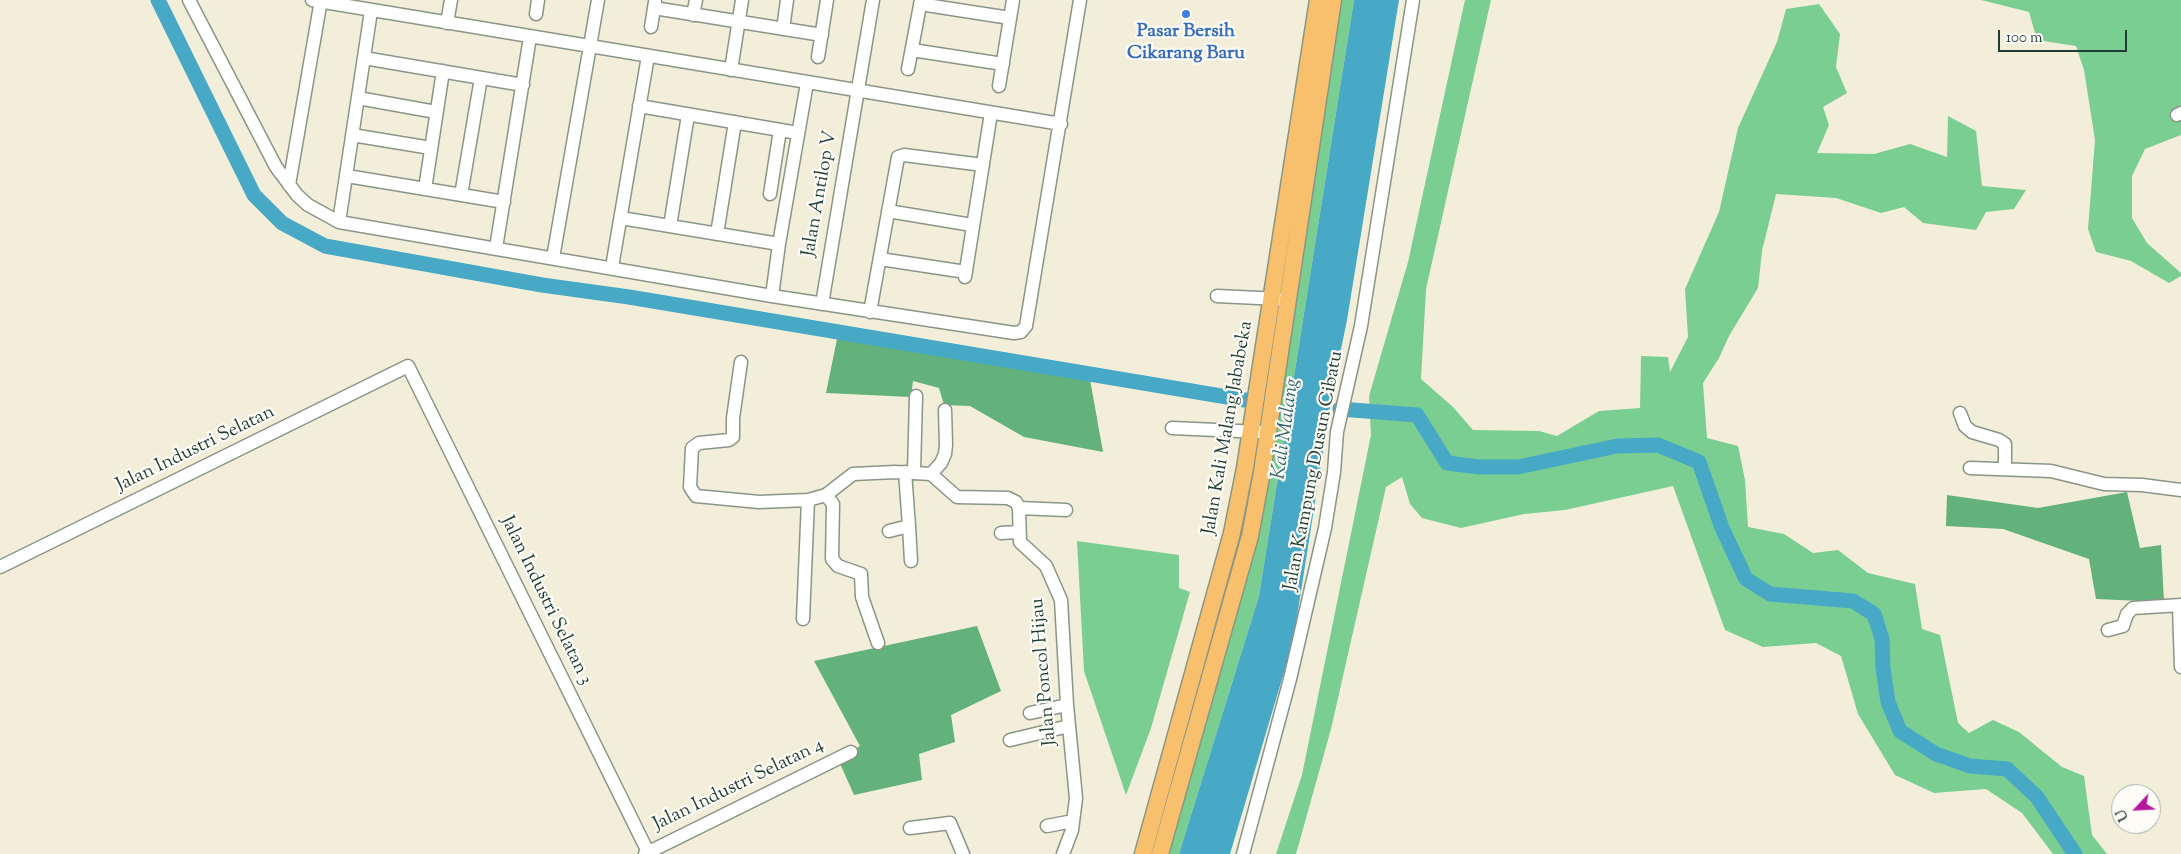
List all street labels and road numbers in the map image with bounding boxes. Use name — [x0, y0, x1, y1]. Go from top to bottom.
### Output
street label: Jalan Antilop V — [799, 129, 843, 259]
street label: Jalan Kali Malang Jababeka — [1199, 319, 1259, 537]
street label: Jalan Kampung Dusun Cibatu — [1281, 349, 1349, 593]
street label: Jalan Industri Selatan — [113, 402, 279, 498]
street label: Jalan Industri Selatan 3 — [494, 513, 596, 689]
street label: Jalan Poncol Hijau — [1027, 597, 1063, 747]
street label: Jalan Industri Selatan 4 — [650, 735, 828, 837]

